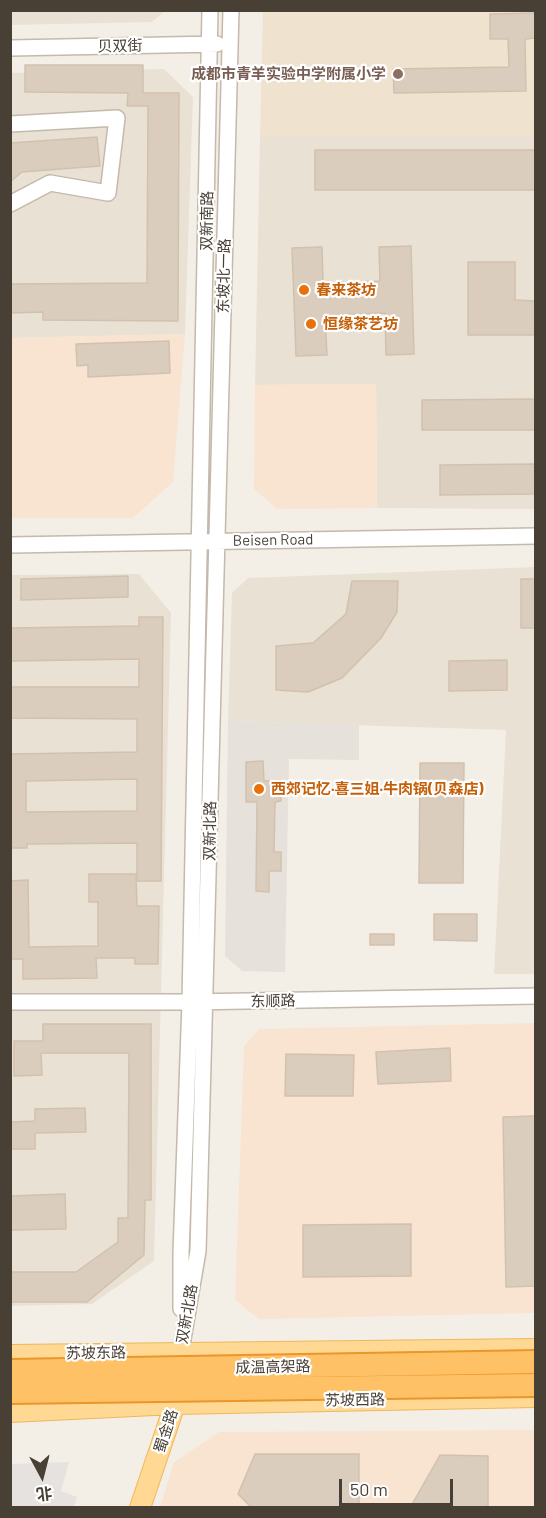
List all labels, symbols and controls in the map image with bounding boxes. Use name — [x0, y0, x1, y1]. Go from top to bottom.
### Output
street label: 贝双街 — [97, 37, 143, 55]
place label: 成都市青羊实验中学附属小学 — [191, 65, 386, 83]
marker: 成都市青羊实验中学附属小学 — [391, 67, 405, 81]
street label: 双新南路 — [197, 191, 217, 251]
street label: 东坡北一路 — [214, 238, 234, 314]
place label: 春来茶坊 — [316, 281, 376, 299]
marker: 春来茶坊 — [297, 283, 311, 297]
place label: 恒缘茶艺坊 — [323, 315, 398, 333]
marker: 恒缘茶艺坊 — [304, 317, 318, 331]
street label: Beisen Road — [233, 530, 313, 550]
place label: 西郊记忆·喜三姐·牛肉锅(贝森店) — [271, 780, 483, 798]
marker: 西郊记忆·喜三姐·牛肉锅(贝森店) — [252, 782, 266, 796]
street label: 双新北路 — [200, 801, 220, 861]
street label: 东顺路 — [250, 992, 296, 1010]
street label: 双新北路 — [173, 1283, 201, 1345]
street label: 苏坡东路 — [66, 1343, 126, 1363]
street label: 成温高架路 — [235, 1357, 311, 1377]
street label: 苏坡西路 — [325, 1390, 385, 1410]
street label: 蜀金路 — [150, 1407, 182, 1455]
north arrow — [12, 1446, 72, 1506]
scale bar — [342, 1467, 456, 1505]
text: 50 m — [350, 1478, 388, 1500]
text: 北 — [35, 1484, 53, 1505]

